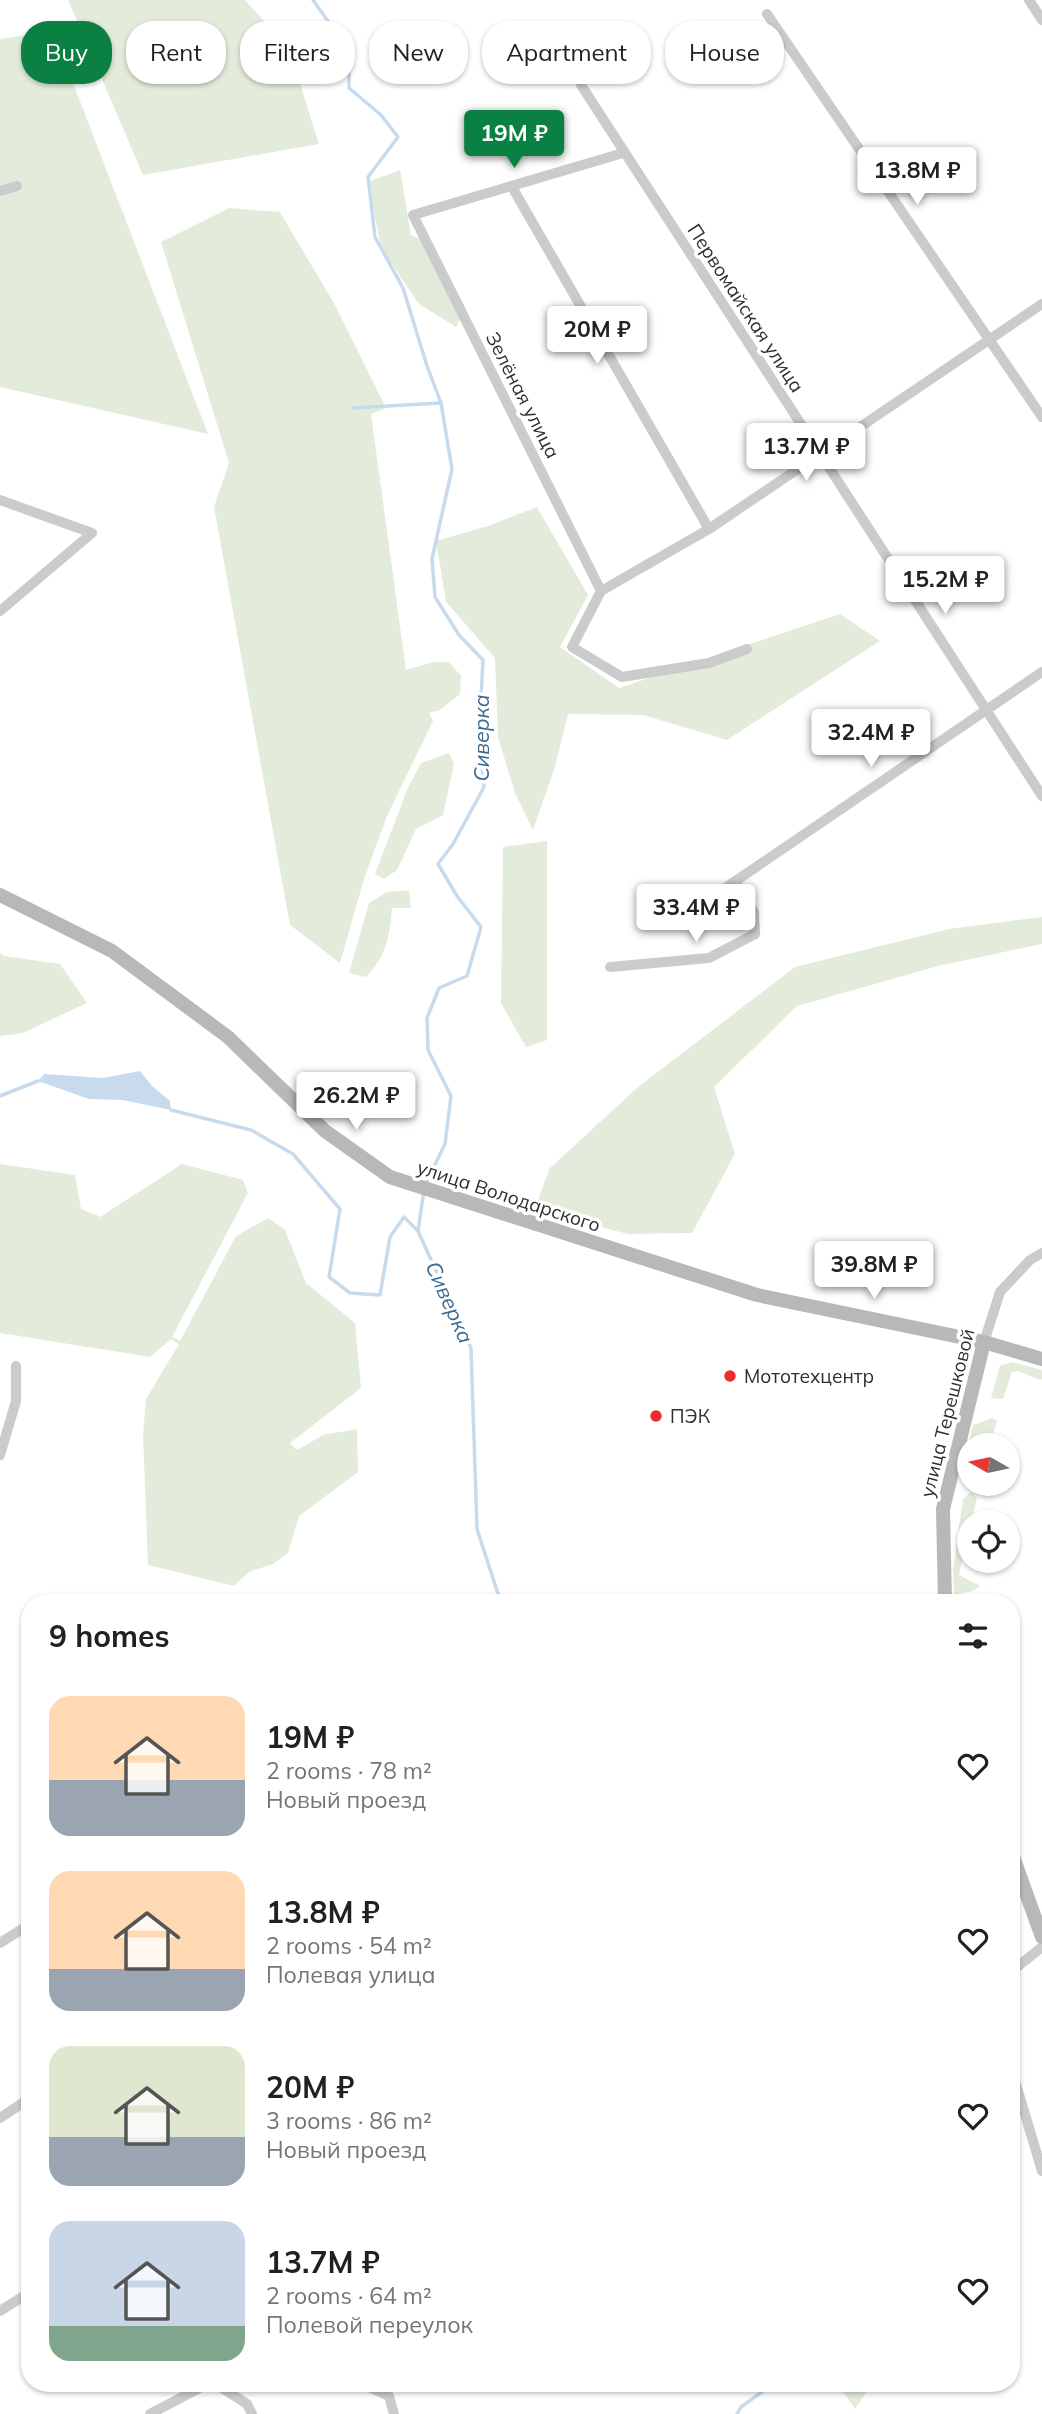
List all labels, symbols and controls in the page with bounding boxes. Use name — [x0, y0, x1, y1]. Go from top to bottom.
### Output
chip: Buy — [21, 21, 112, 84]
chip: Rent — [126, 21, 226, 84]
chip: Filters — [240, 21, 355, 84]
chip: New — [369, 21, 468, 84]
chip: Apartment — [482, 21, 651, 84]
chip: House — [665, 21, 784, 84]
pin: 19M ₽ — [465, 110, 563, 170]
text: 19M ₽ — [480, 118, 548, 147]
pin: 13.8M ₽ — [852, 148, 982, 207]
text: 13.8M ₽ — [873, 155, 961, 184]
street label: Первомайская улица — [683, 219, 809, 397]
pin: 20M ₽ — [548, 306, 646, 366]
text: 20M ₽ — [563, 314, 631, 343]
street label: Зелёная улица — [481, 328, 565, 462]
pin: 13.7M ₽ — [741, 424, 871, 483]
text: 13.7M ₽ — [762, 431, 850, 460]
pin: 15.2M ₽ — [880, 556, 1010, 616]
text: 15.2M ₽ — [901, 564, 989, 593]
water label: Сиверка — [468, 694, 494, 782]
pin: 32.4M ₽ — [806, 710, 936, 769]
text: 32.4M ₽ — [827, 717, 915, 746]
pin: 33.4M ₽ — [631, 884, 761, 944]
text: 33.4M ₽ — [652, 892, 740, 921]
pin: 26.2M ₽ — [291, 1072, 421, 1132]
text: 26.2M ₽ — [312, 1080, 400, 1109]
street label: улица Володарского — [414, 1155, 604, 1237]
pin: 39.8M ₽ — [809, 1242, 939, 1301]
text: 39.8M ₽ — [830, 1249, 918, 1278]
water label: Сиверка — [420, 1257, 480, 1347]
street label: улица Терешковой — [914, 1326, 980, 1500]
place label: Мототехцентр — [744, 1364, 874, 1388]
marker: Мототехцентр — [722, 1368, 738, 1384]
place label: ПЭК — [670, 1404, 711, 1428]
marker: ПЭК — [648, 1408, 664, 1424]
north arrow — [957, 1433, 1020, 1496]
map controls — [957, 1433, 1020, 1573]
button: locate — [957, 1510, 1020, 1573]
text: 9 homes — [49, 1617, 170, 1655]
icon: filters — [954, 1617, 992, 1655]
text: 19M ₽ — [266, 1718, 354, 1756]
icon: home — [105, 1724, 189, 1808]
icon: heart — [954, 1747, 992, 1785]
text: 2 rooms · 78 m² — [266, 1756, 432, 1785]
text: Новый проезд — [266, 1785, 426, 1814]
text: 13.8M ₽ — [266, 1893, 380, 1931]
icon: home — [105, 1899, 189, 1983]
icon: heart — [954, 1922, 992, 1960]
text: 2 rooms · 54 m² — [266, 1931, 432, 1960]
text: Полевая улица — [266, 1960, 436, 1989]
text: 20M ₽ — [266, 2068, 354, 2106]
icon: home — [105, 2074, 189, 2158]
icon: heart — [954, 2097, 992, 2135]
text: 3 rooms · 86 m² — [266, 2106, 432, 2135]
text: Новый проезд — [266, 2135, 426, 2164]
text: 13.7M ₽ — [266, 2243, 380, 2281]
icon: home — [105, 2249, 189, 2333]
icon: heart — [954, 2272, 992, 2310]
text: 2 rooms · 64 m² — [266, 2281, 432, 2310]
text: Полевой переулок — [266, 2310, 473, 2339]

